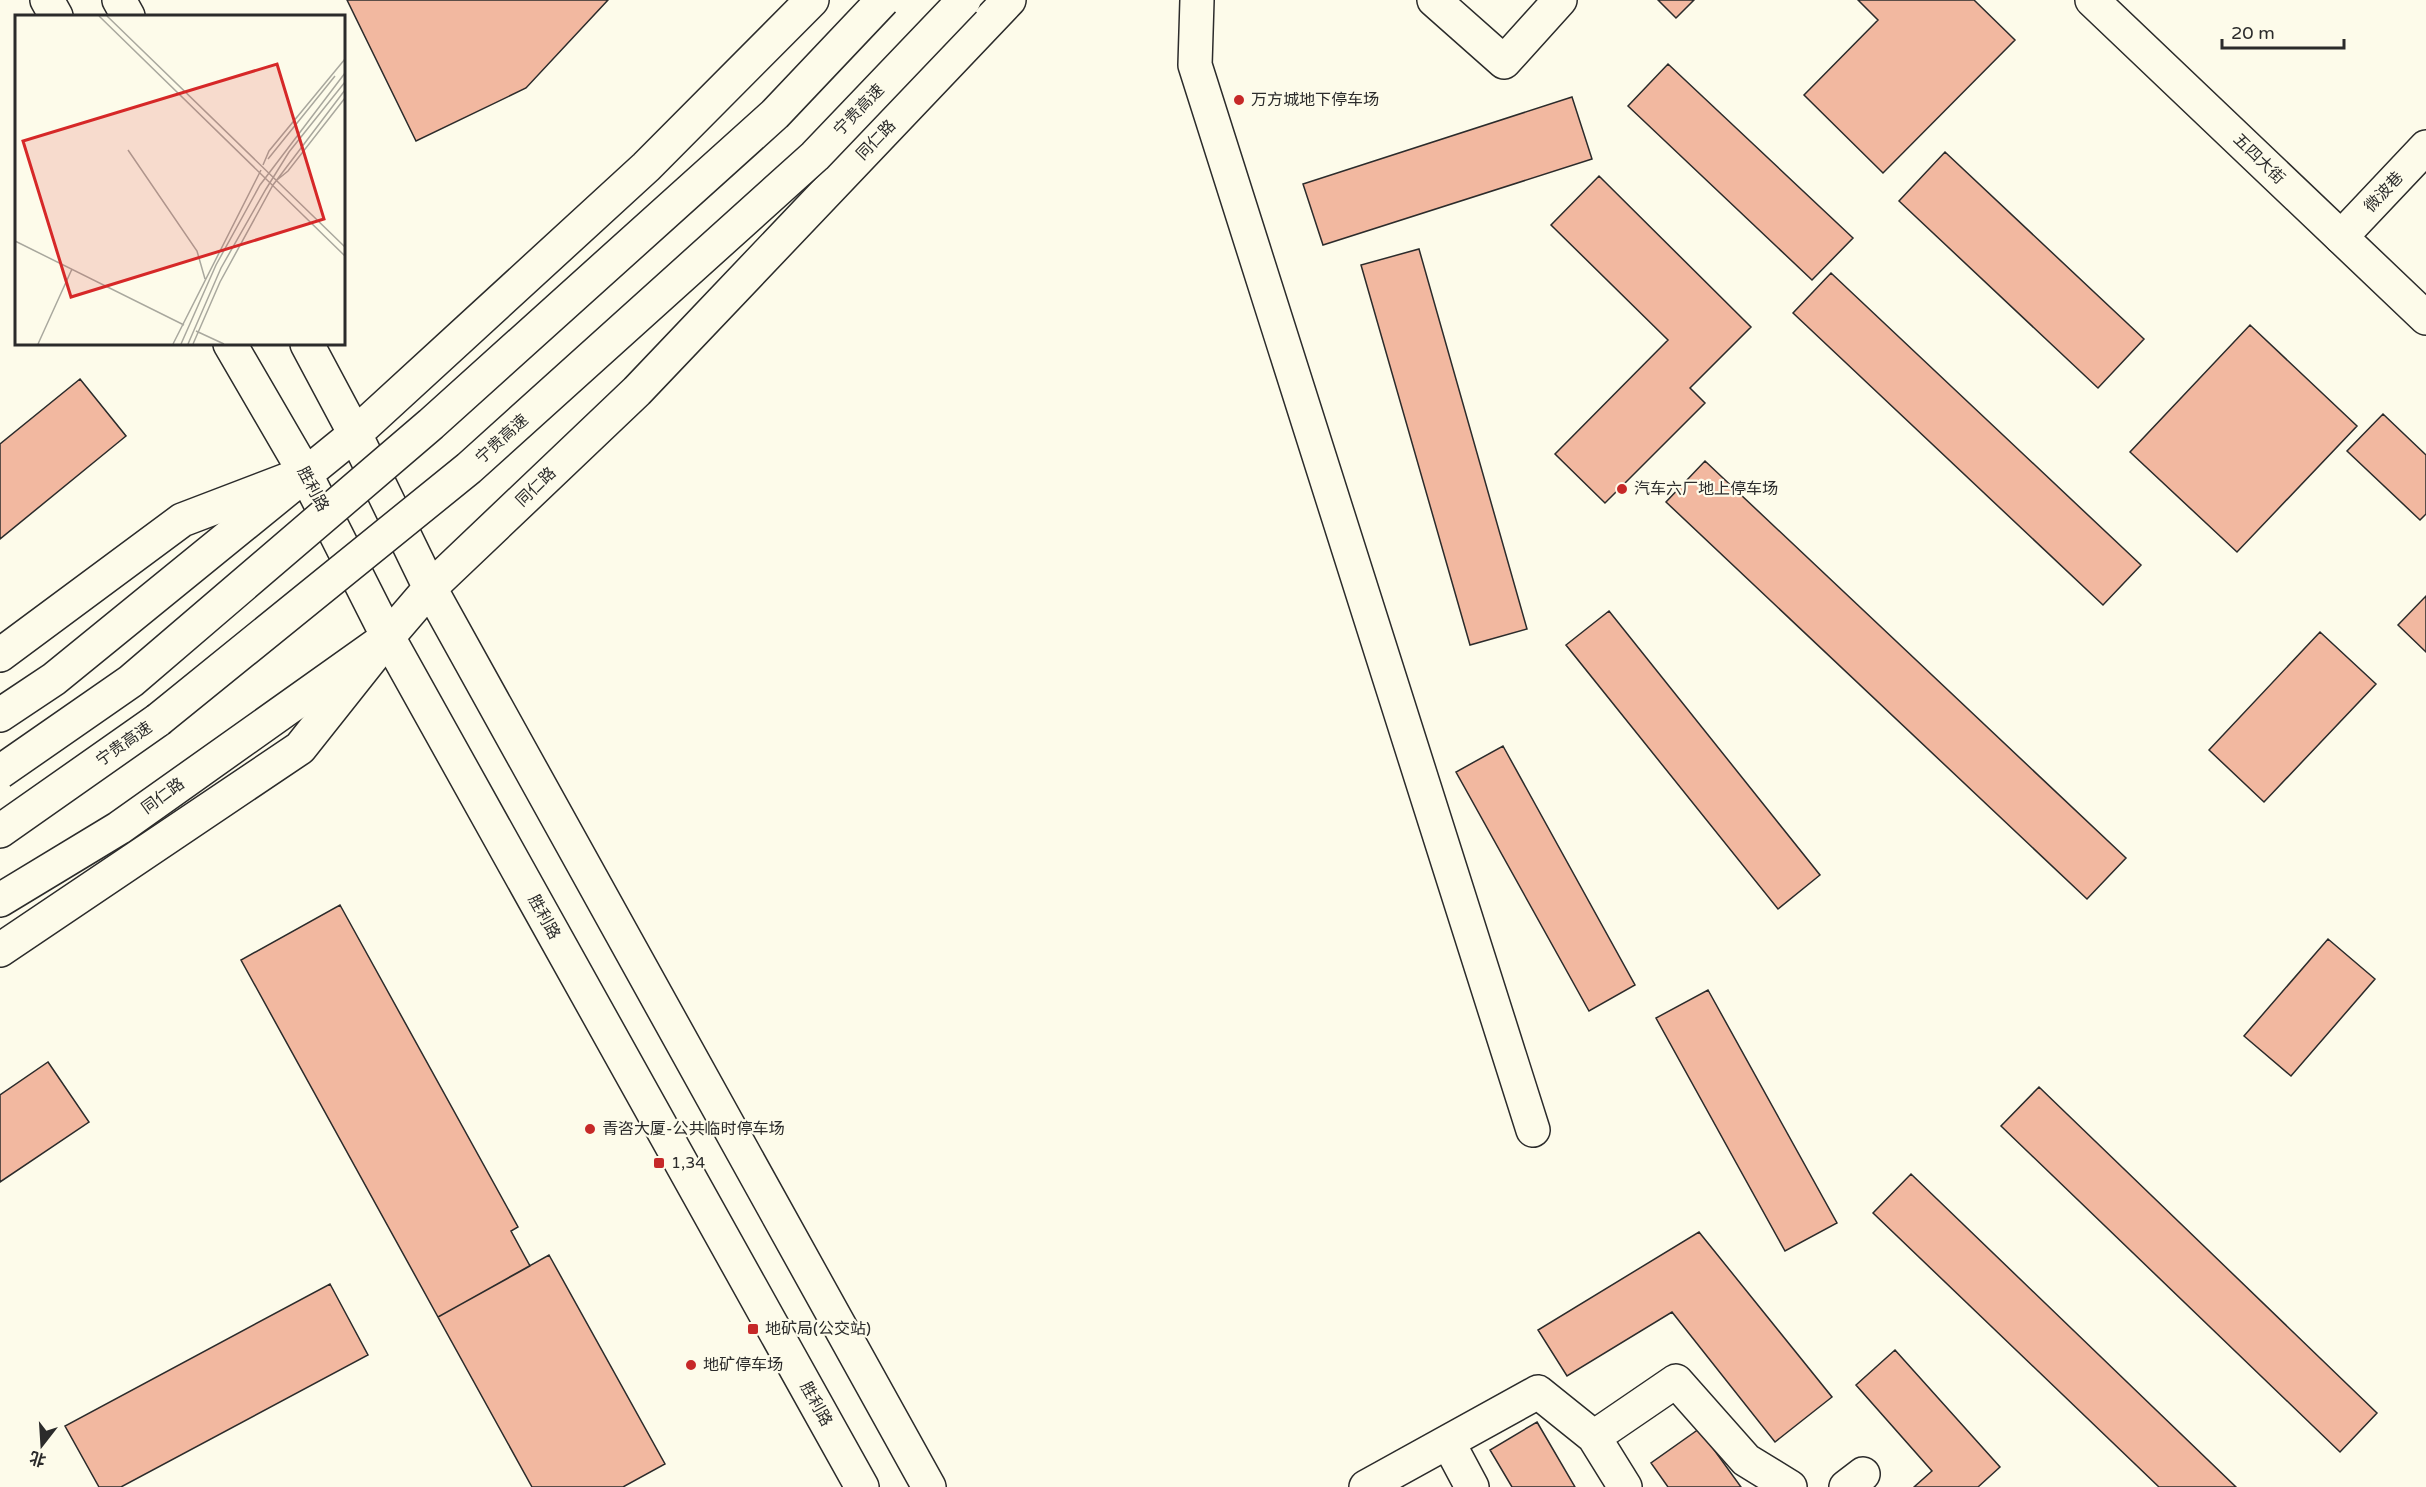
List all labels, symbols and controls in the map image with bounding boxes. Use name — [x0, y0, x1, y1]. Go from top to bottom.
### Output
scale bar — [2222, 12, 2344, 50]
inset map — [15, 15, 345, 345]
text: 20 m — [2231, 22, 2275, 44]
street label: 宁贵高速 — [830, 80, 888, 140]
place label: 万方城地下停车场 — [1251, 90, 1379, 110]
marker: 万方城地下停车场 — [1232, 93, 1246, 107]
street label: 同仁路 — [852, 116, 900, 164]
street label: 五四大街 — [2229, 130, 2289, 188]
street label: 微波巷 — [2360, 168, 2408, 216]
street label: 宁贵高速 — [472, 410, 532, 468]
street label: 胜利路 — [293, 463, 333, 515]
street label: 同仁路 — [512, 463, 560, 511]
place label: 汽车六厂地上停车场 — [1634, 479, 1778, 499]
marker: 汽车六厂地上停车场 — [1615, 482, 1629, 496]
street label: 宁贵高速 — [92, 717, 156, 771]
street label: 同仁路 — [138, 774, 188, 818]
street label: 胜利路 — [524, 891, 564, 943]
place label: 青咨大厦-公共临时停车场 — [602, 1119, 785, 1139]
marker: 青咨大厦-公共临时停车场 — [583, 1122, 597, 1136]
place label: 1,34 — [671, 1153, 705, 1173]
marker: 1,34 — [652, 1156, 666, 1170]
place label: 地矿局(公交站) — [765, 1319, 871, 1339]
marker: 地矿局(公交站) — [746, 1322, 760, 1336]
place label: 地矿停车场 — [703, 1355, 783, 1375]
marker: 地矿停车场 — [684, 1358, 698, 1372]
street label: 胜利路 — [796, 1378, 836, 1430]
north arrow — [12, 1415, 72, 1475]
text: 北 — [27, 1446, 48, 1470]

